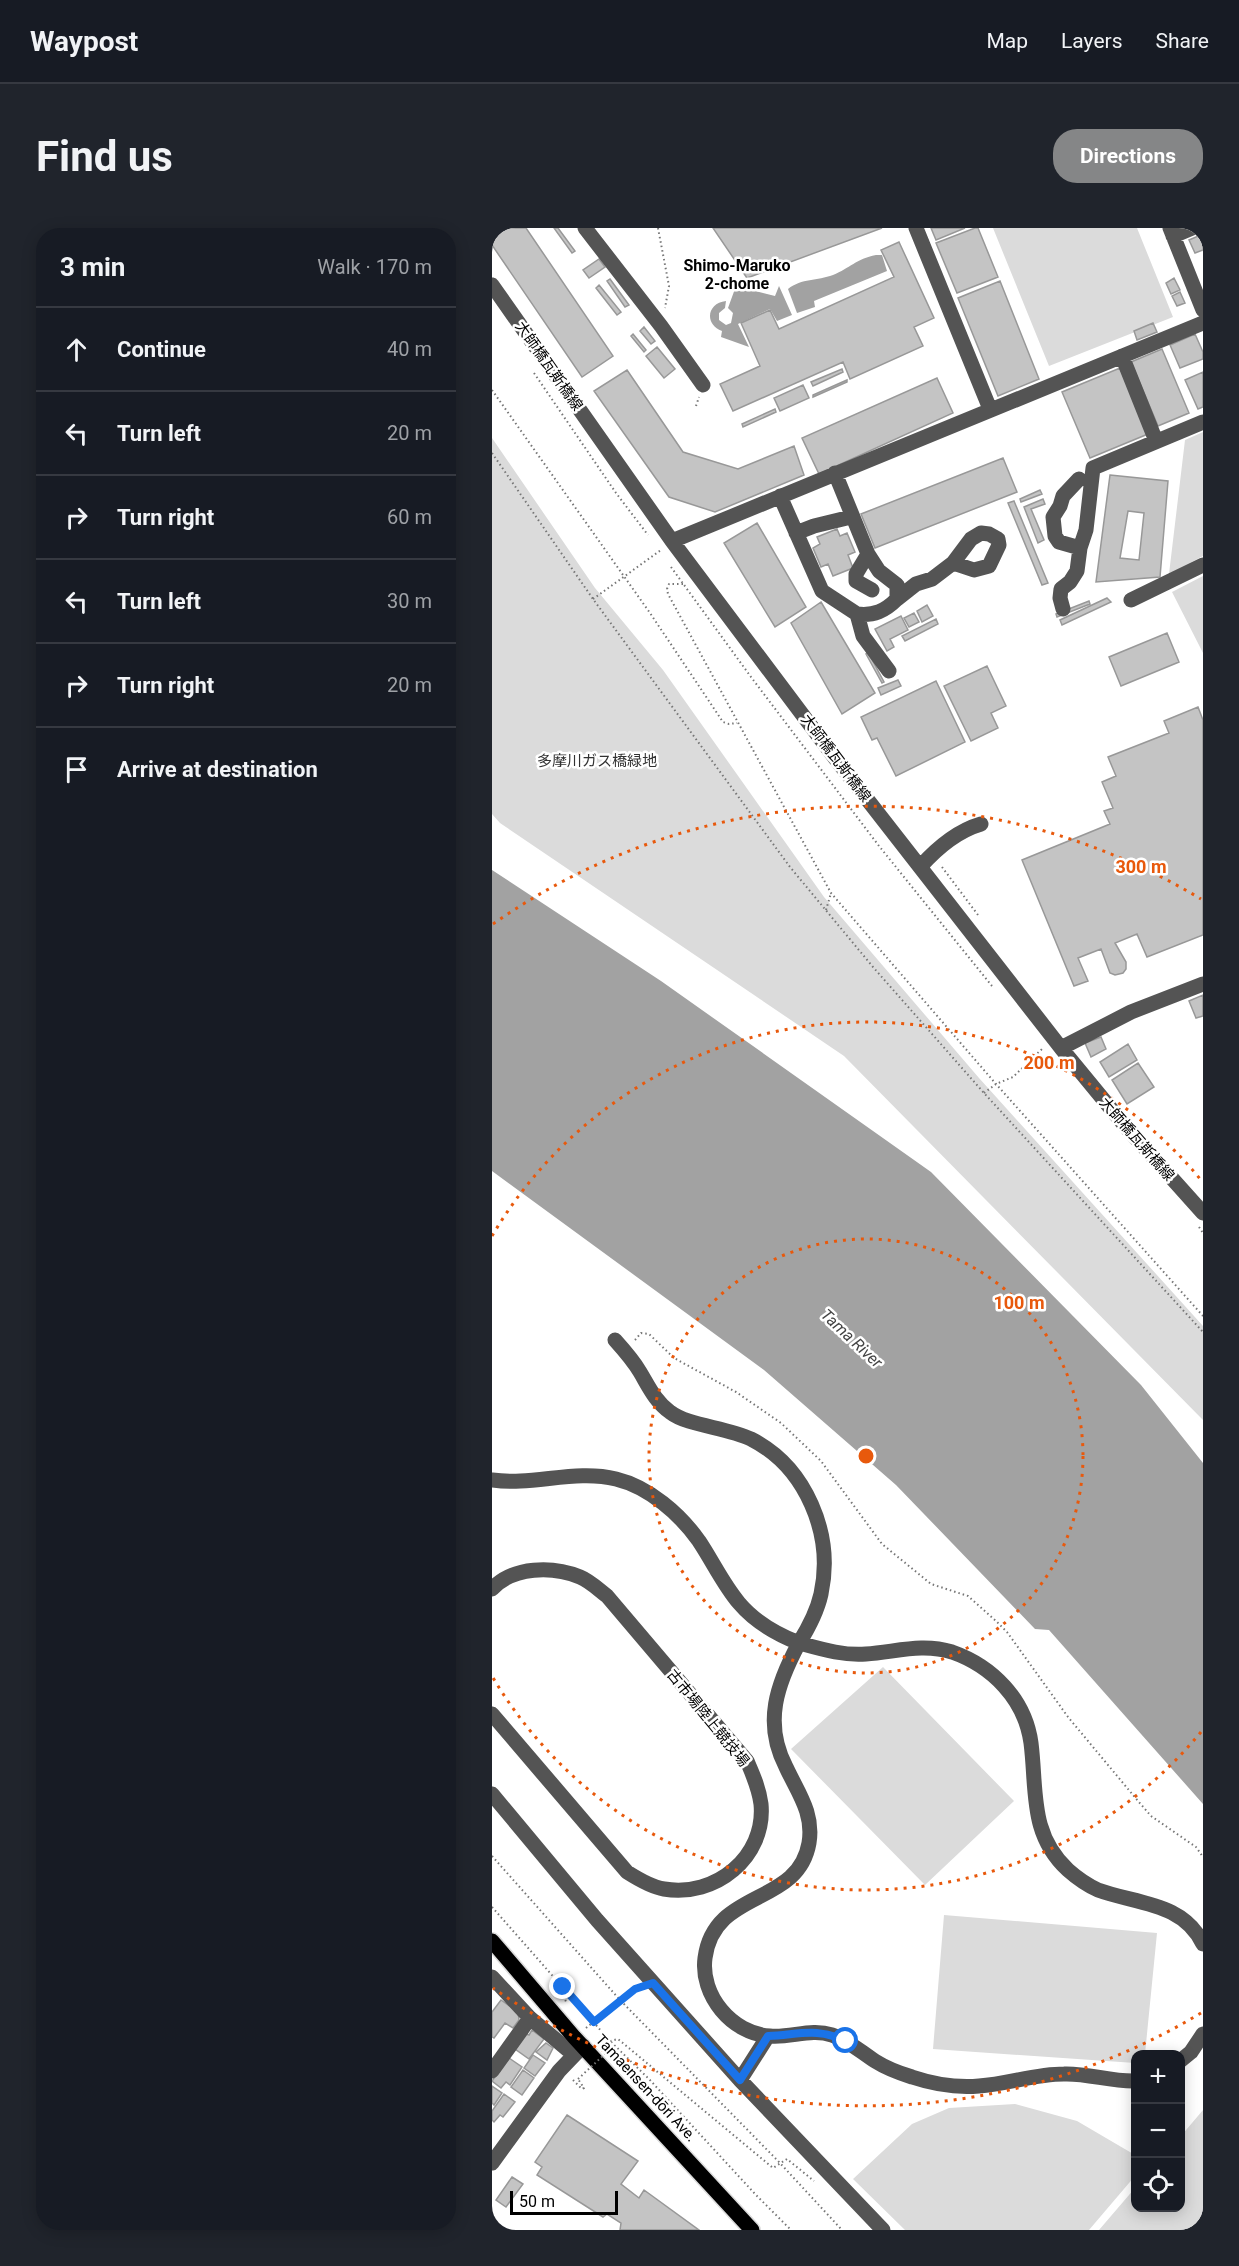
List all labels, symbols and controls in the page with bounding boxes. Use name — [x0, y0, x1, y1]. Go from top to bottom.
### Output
text: Waypost — [30, 25, 138, 58]
text: Map — [986, 29, 1028, 53]
text: Layers — [1061, 29, 1122, 53]
text: Share — [1155, 29, 1209, 53]
button: Directions — [1053, 129, 1203, 183]
text: Find us — [36, 132, 173, 181]
text: 3 min — [60, 252, 125, 282]
text: Walk · 170 m — [317, 255, 432, 279]
district label: Shimo-Maruko 2-chome — [683, 256, 791, 293]
street label: 大師橋瓦斯橋線 — [512, 318, 586, 414]
icon: ahead — [60, 333, 93, 366]
text: Continue — [117, 337, 206, 362]
text: 40 m — [387, 337, 432, 361]
icon: left — [60, 417, 93, 450]
text: Turn left — [117, 421, 201, 446]
text: 20 m — [387, 421, 432, 445]
icon: right — [60, 501, 93, 534]
text: Turn right — [117, 505, 214, 530]
text: 60 m — [387, 505, 432, 529]
icon: left — [60, 585, 93, 618]
text: Turn left — [117, 589, 201, 614]
text: 30 m — [387, 589, 432, 613]
icon: right — [60, 669, 93, 702]
text: Turn right — [117, 673, 214, 698]
text: 20 m — [387, 673, 432, 697]
street label: 大師橋瓦斯橋線 — [797, 711, 875, 805]
park label: 多摩川ガス橋緑地 — [537, 752, 657, 770]
icon: arrive — [60, 753, 93, 786]
text: Arrive at destination — [117, 757, 318, 782]
text: 300 m — [1115, 856, 1167, 877]
text: 200 m — [1023, 1052, 1075, 1073]
street label: 大師橋瓦斯橋線 — [1096, 1093, 1178, 1185]
text: 100 m — [993, 1292, 1045, 1313]
water label: Tama River — [817, 1305, 887, 1372]
centre of rings — [856, 1446, 876, 1466]
street label: 古市場陸上競技場 — [663, 1666, 753, 1770]
route end — [549, 1973, 575, 1999]
route start — [832, 2027, 858, 2053]
street label: Tamaensen-dōri Ave. — [592, 2031, 700, 2145]
map controls — [1131, 2050, 1185, 2212]
button: + — [1131, 2050, 1185, 2104]
button: − — [1131, 2104, 1185, 2158]
button: locate — [1131, 2158, 1185, 2212]
scale bar — [510, 2188, 618, 2216]
text: 50 m — [519, 2192, 555, 2211]

